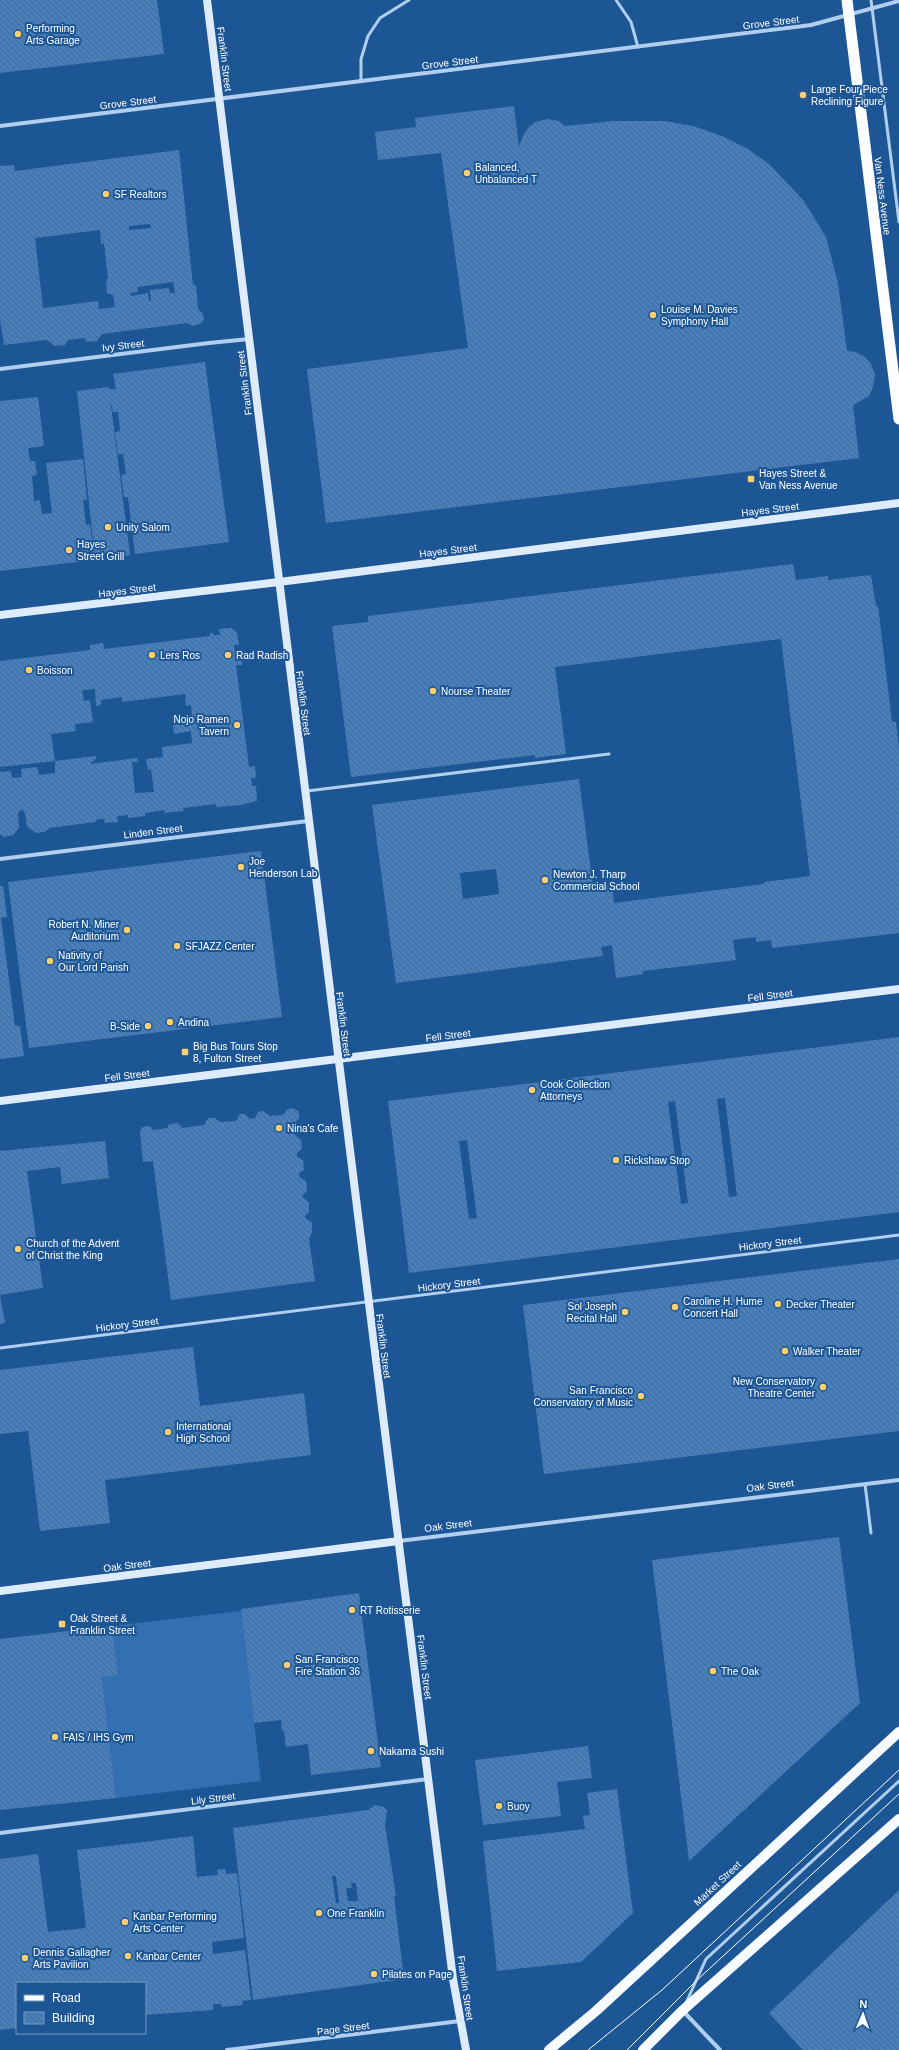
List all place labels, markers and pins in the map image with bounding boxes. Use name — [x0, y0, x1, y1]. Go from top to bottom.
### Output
place label: Performing Arts Garage — [26, 23, 80, 46]
marker: Performing Arts Garage — [13, 29, 23, 39]
place label: Large Four Piece Reclining Figure — [811, 84, 888, 107]
marker: Large Four Piece Reclining Figure — [798, 90, 808, 100]
place label: Balanced, Unbalanced T — [475, 162, 537, 185]
marker: Balanced, Unbalanced T — [462, 168, 472, 178]
marker: SF Realtors — [101, 189, 111, 199]
place label: SF Realtors — [114, 189, 167, 200]
place label: Louise M. Davies Symphony Hall — [661, 304, 738, 327]
marker: Louise M. Davies Symphony Hall — [648, 310, 658, 320]
place label: Hayes Street & Van Ness Avenue — [759, 468, 838, 491]
marker: Hayes Street & Van Ness Avenue — [746, 474, 756, 484]
marker: Unity Salom — [103, 522, 113, 532]
place label: Unity Salom — [116, 522, 170, 533]
place label: Hayes Street Grill — [77, 539, 124, 562]
marker: Hayes Street Grill — [64, 545, 74, 555]
marker: Lers Ros — [147, 650, 157, 660]
place label: Lers Ros — [160, 650, 200, 661]
marker: Rad Radish — [223, 650, 233, 660]
place label: Rad Radish — [236, 650, 288, 661]
marker: Boisson — [24, 665, 34, 675]
place label: Boisson — [37, 665, 73, 676]
marker: Nourse Theater — [428, 686, 438, 696]
place label: Nourse Theater — [441, 686, 511, 697]
place label: Nojo Ramen Tavern — [173, 714, 229, 737]
marker: Nojo Ramen Tavern — [232, 720, 242, 730]
place label: Joe Henderson Lab — [249, 856, 318, 879]
marker: Joe Henderson Lab — [236, 862, 246, 872]
place label: Newton J. Tharp Commercial School — [553, 869, 640, 892]
marker: Newton J. Tharp Commercial School — [540, 875, 550, 885]
place label: Robert N. Miner Auditorium — [48, 919, 120, 942]
marker: Robert N. Miner Auditorium — [122, 925, 132, 935]
marker: SFJAZZ Center — [172, 941, 182, 951]
place label: SFJAZZ Center — [185, 941, 255, 952]
place label: Nativity of Our Lord Parish — [58, 950, 129, 973]
marker: Nativity of Our Lord Parish — [45, 956, 55, 966]
marker: Andina — [165, 1017, 175, 1027]
place label: Andina — [178, 1017, 210, 1028]
place label: B-Side — [110, 1021, 140, 1032]
marker: B-Side — [143, 1021, 153, 1031]
place label: Big Bus Tours Stop 8, Fulton Street — [193, 1041, 278, 1064]
marker: Big Bus Tours Stop 8, Fulton Street — [180, 1047, 190, 1057]
place label: Cook Collection Attorneys — [540, 1079, 610, 1102]
marker: Cook Collection Attorneys — [527, 1085, 537, 1095]
marker: Nina's Cafe — [274, 1123, 284, 1133]
place label: Nina's Cafe — [287, 1123, 339, 1134]
marker: Rickshaw Stop — [611, 1155, 621, 1165]
place label: Rickshaw Stop — [624, 1155, 691, 1166]
place label: Church of the Advent of Christ the King — [26, 1238, 120, 1261]
marker: Church of the Advent of Christ the King — [13, 1244, 23, 1254]
place label: Caroline H. Hume Concert Hall — [683, 1296, 763, 1319]
marker: Decker Theater — [773, 1299, 783, 1309]
place label: Decker Theater — [786, 1299, 855, 1310]
place label: Sol Joseph Recital Hall — [566, 1301, 617, 1324]
marker: Caroline H. Hume Concert Hall — [670, 1302, 680, 1312]
marker: Sol Joseph Recital Hall — [620, 1307, 630, 1317]
marker: Walker Theater — [780, 1346, 790, 1356]
place label: Walker Theater — [793, 1346, 861, 1357]
place label: New Conservatory Theatre Center — [733, 1376, 816, 1399]
marker: New Conservatory Theatre Center — [818, 1382, 828, 1392]
place label: San Francisco Conservatory of Music — [534, 1385, 633, 1408]
marker: San Francisco Conservatory of Music — [636, 1391, 646, 1401]
place label: International High School — [176, 1421, 231, 1444]
marker: International High School — [163, 1427, 173, 1437]
marker: RT Rotisserie — [347, 1605, 357, 1615]
place label: RT Rotisserie — [360, 1605, 421, 1616]
place label: Oak Street & Franklin Street — [70, 1613, 135, 1636]
marker: Oak Street & Franklin Street — [57, 1619, 67, 1629]
place label: San Francisco Fire Station 36 — [295, 1654, 360, 1677]
marker: San Francisco Fire Station 36 — [282, 1660, 292, 1670]
marker: The Oak — [708, 1666, 718, 1676]
place label: The Oak — [721, 1666, 760, 1677]
marker: FAIS / IHS Gym — [50, 1732, 60, 1742]
place label: FAIS / IHS Gym — [63, 1732, 134, 1743]
marker: Nakama Sushi — [366, 1746, 376, 1756]
place label: Nakama Sushi — [379, 1746, 444, 1757]
marker: Buoy — [494, 1801, 504, 1811]
place label: Buoy — [507, 1801, 530, 1812]
marker: One Franklin — [314, 1908, 324, 1918]
place label: One Franklin — [327, 1908, 384, 1919]
place label: Kanbar Performing Arts Center — [133, 1911, 217, 1934]
marker: Kanbar Performing Arts Center — [120, 1917, 130, 1927]
place label: Dennis Gallagher Arts Pavilion — [33, 1947, 111, 1970]
marker: Kanbar Center — [123, 1951, 133, 1961]
place label: Kanbar Center — [136, 1951, 202, 1962]
marker: Dennis Gallagher Arts Pavilion — [20, 1953, 30, 1963]
marker: Pilates on Page — [369, 1969, 379, 1979]
place label: Pilates on Page — [382, 1969, 452, 1980]

